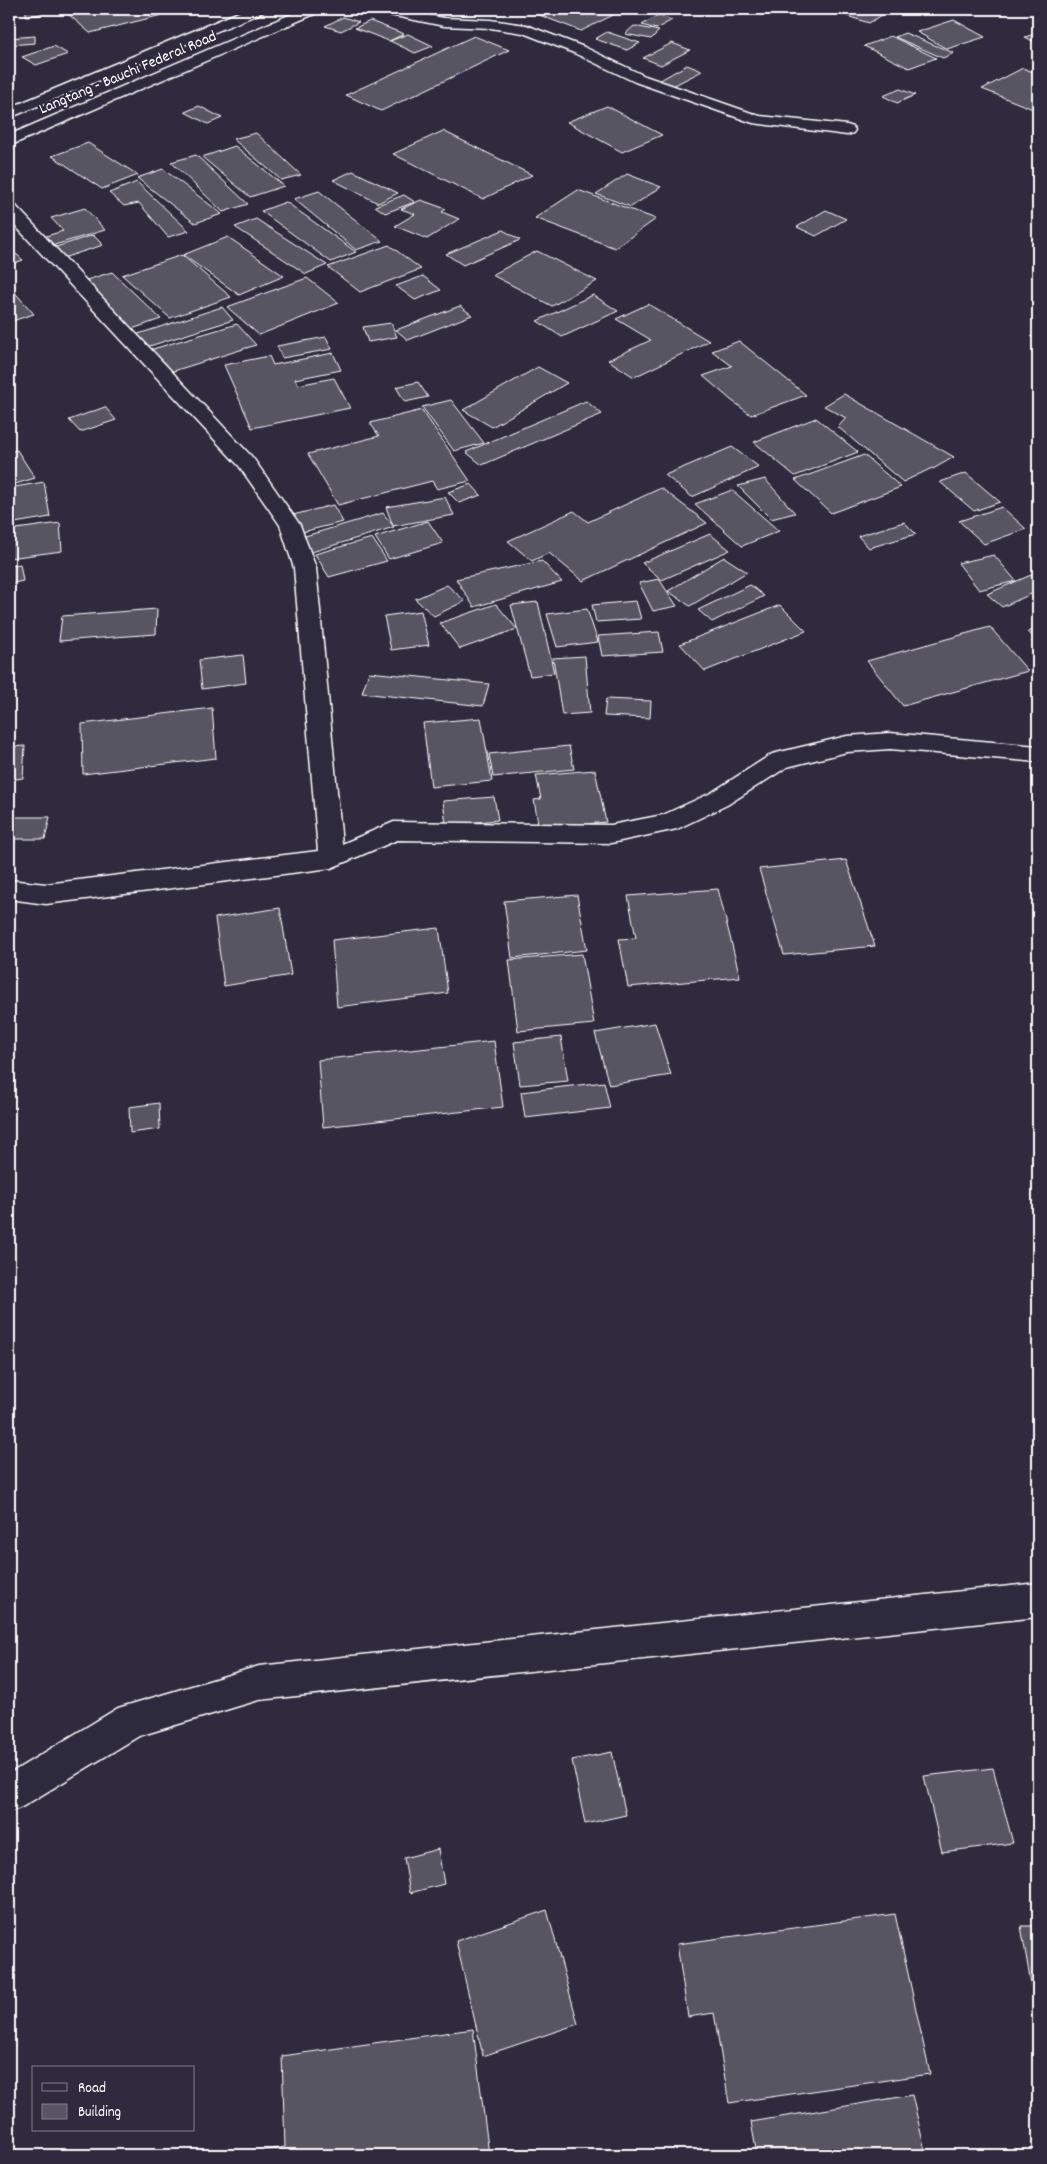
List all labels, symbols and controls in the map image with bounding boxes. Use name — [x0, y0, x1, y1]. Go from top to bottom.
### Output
street label: Langtang - Bauchi Federal Road — [36, 25, 220, 121]
legend — [32, 2066, 195, 2132]
text: Road — [78, 2078, 106, 2100]
text: Building — [78, 2102, 121, 2124]

